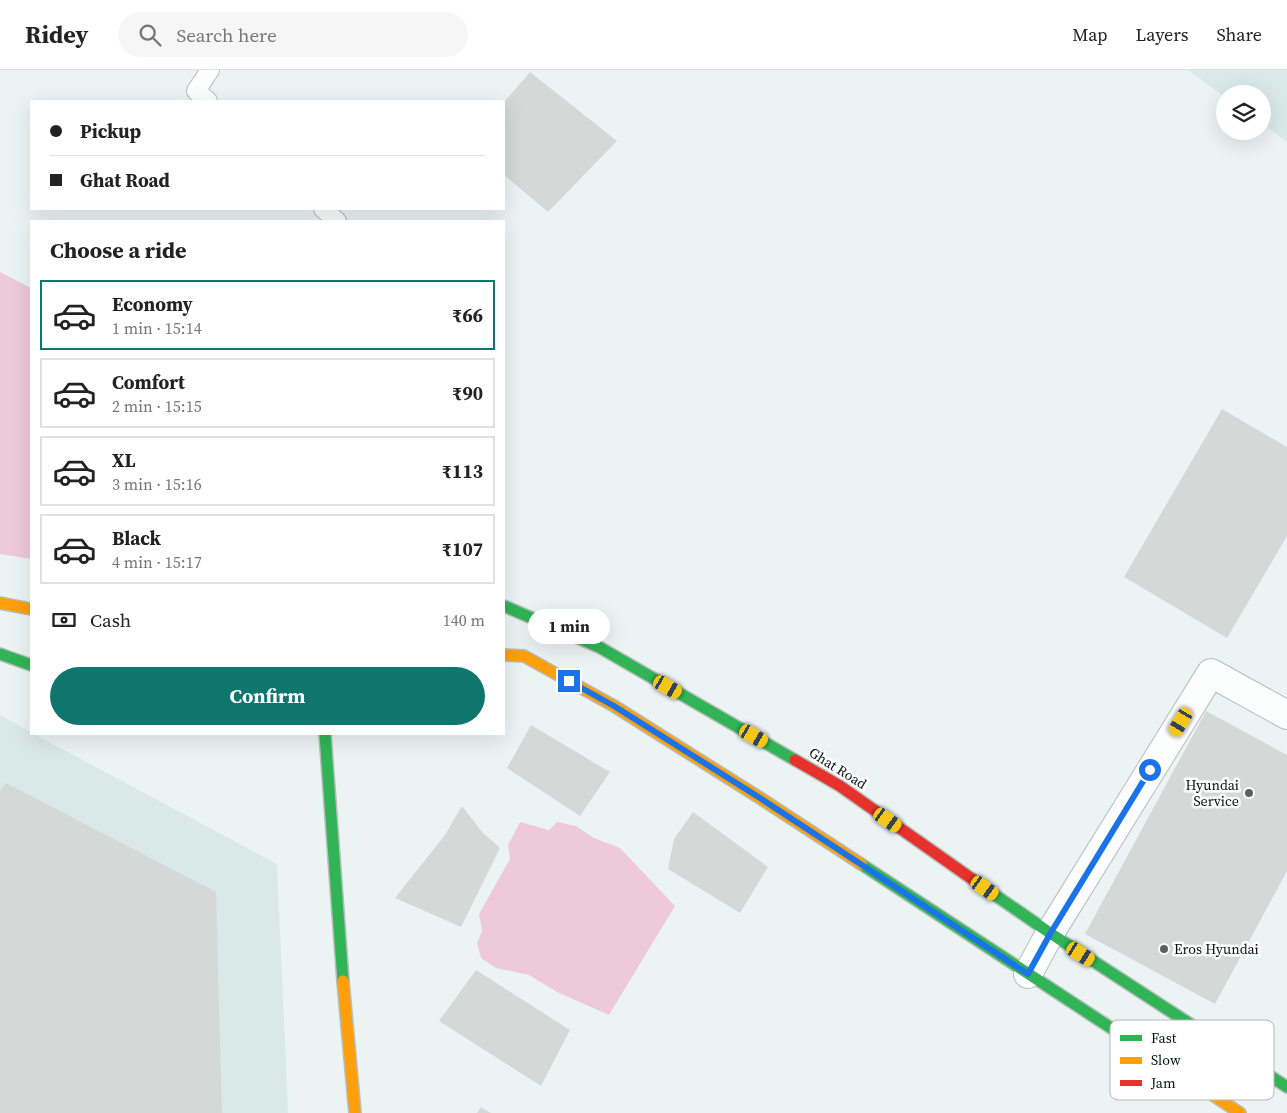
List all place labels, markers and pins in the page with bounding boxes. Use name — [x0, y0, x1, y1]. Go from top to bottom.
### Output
place label: Hyundai Service — [1185, 775, 1239, 811]
marker: Hyundai Service — [1243, 787, 1255, 799]
place label: Eros Hyundai — [1174, 939, 1259, 959]
marker: Eros Hyundai — [1158, 943, 1170, 955]

